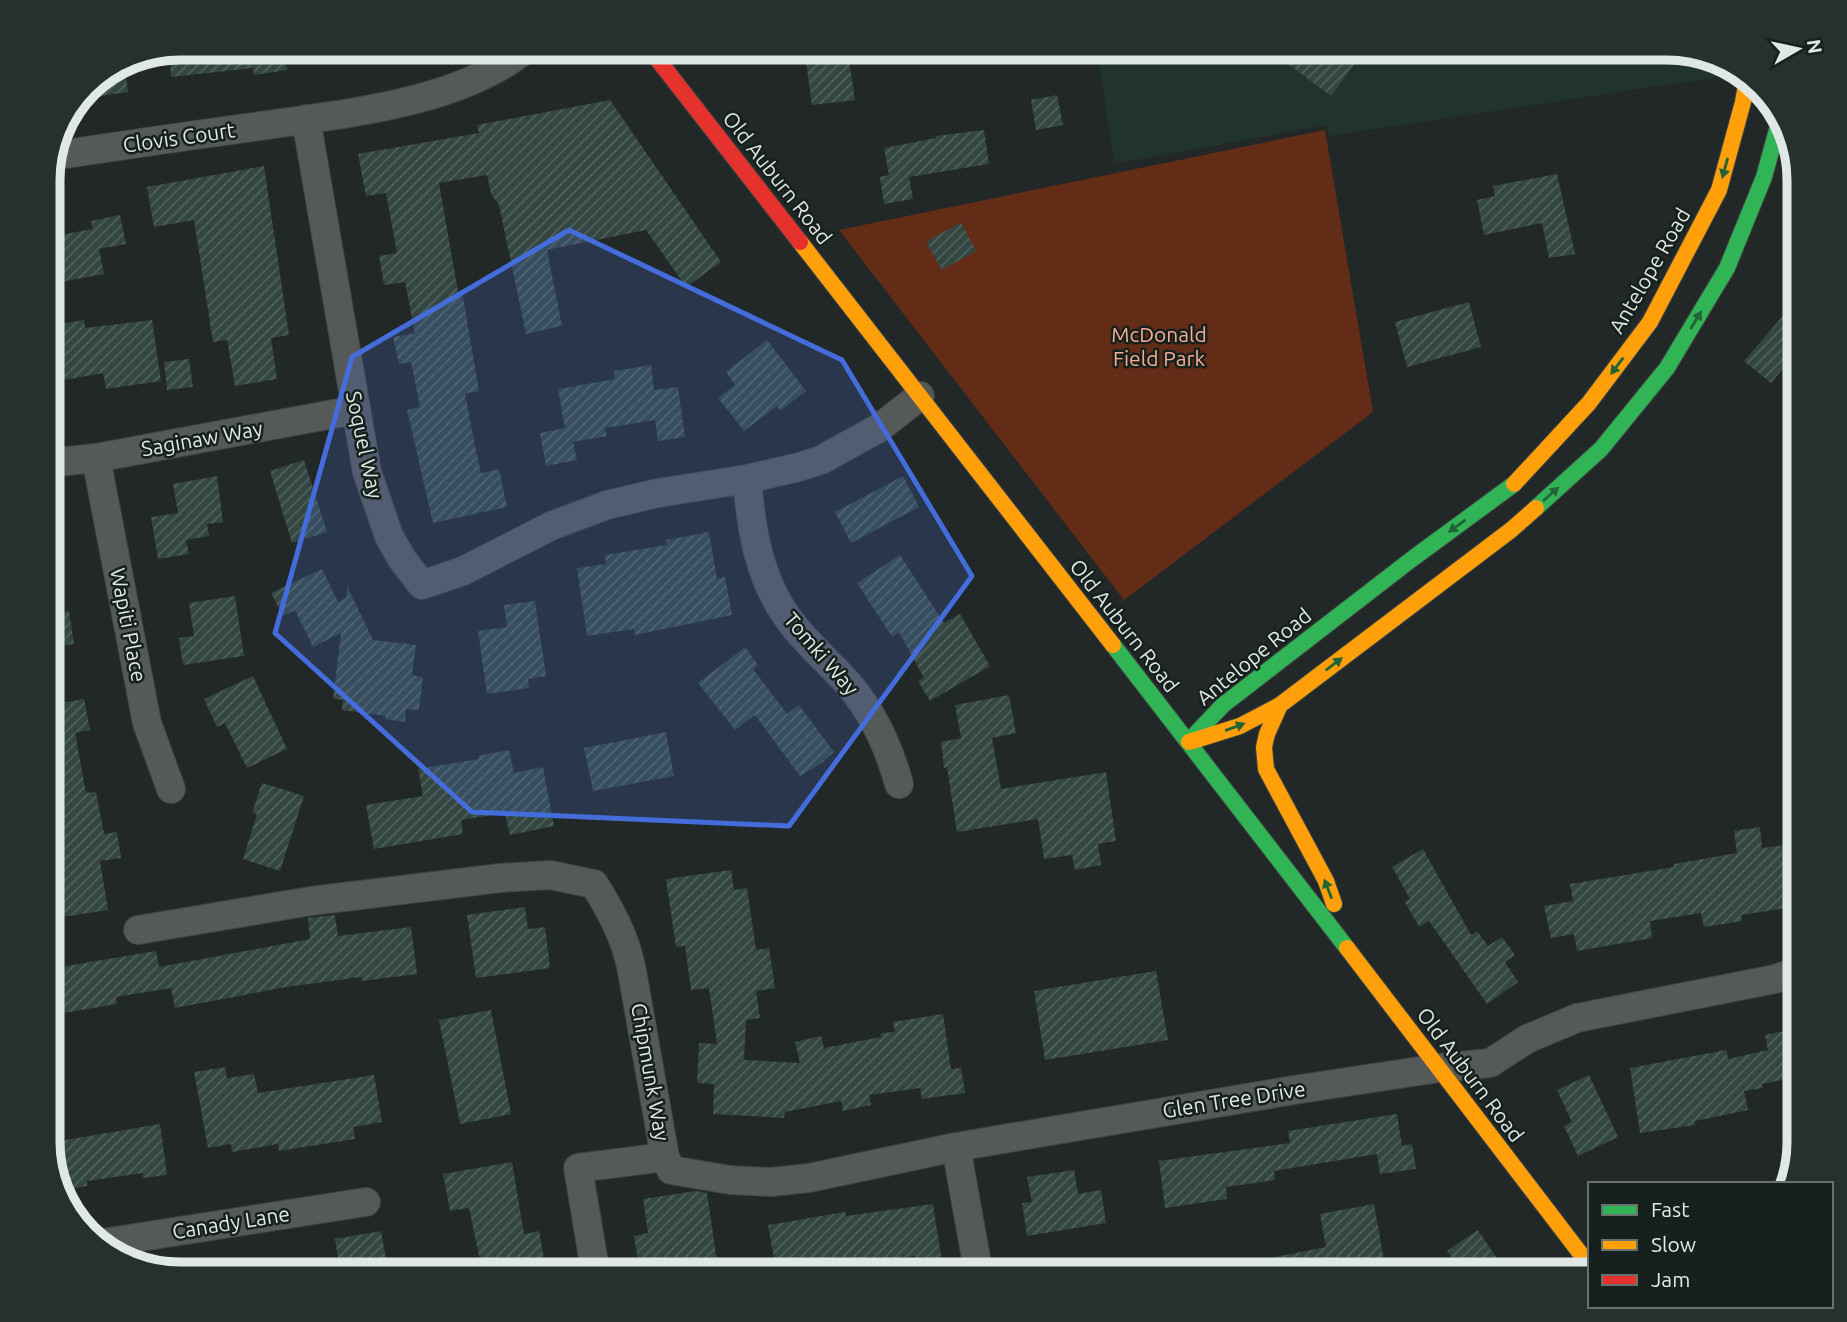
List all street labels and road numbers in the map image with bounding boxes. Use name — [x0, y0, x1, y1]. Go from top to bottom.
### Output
street label: Old Auburn Road — [718, 106, 837, 249]
street label: Clovis Court — [121, 117, 237, 157]
street label: Antelope Road — [1604, 204, 1695, 337]
street label: Soquel Way — [342, 389, 388, 501]
street label: Saginaw Way — [139, 416, 264, 460]
street label: Old Auburn Road — [1065, 554, 1184, 697]
street label: Wapiti Place — [106, 566, 152, 684]
street label: Antelope Road — [1191, 603, 1315, 710]
street label: Tomki Way — [779, 607, 864, 700]
street label: Chipmunk Way — [627, 1001, 675, 1143]
street label: Old Auburn Road — [1412, 1002, 1529, 1146]
street label: Glen Tree Drive — [1161, 1076, 1307, 1122]
street label: Canady Lane — [170, 1201, 291, 1243]

